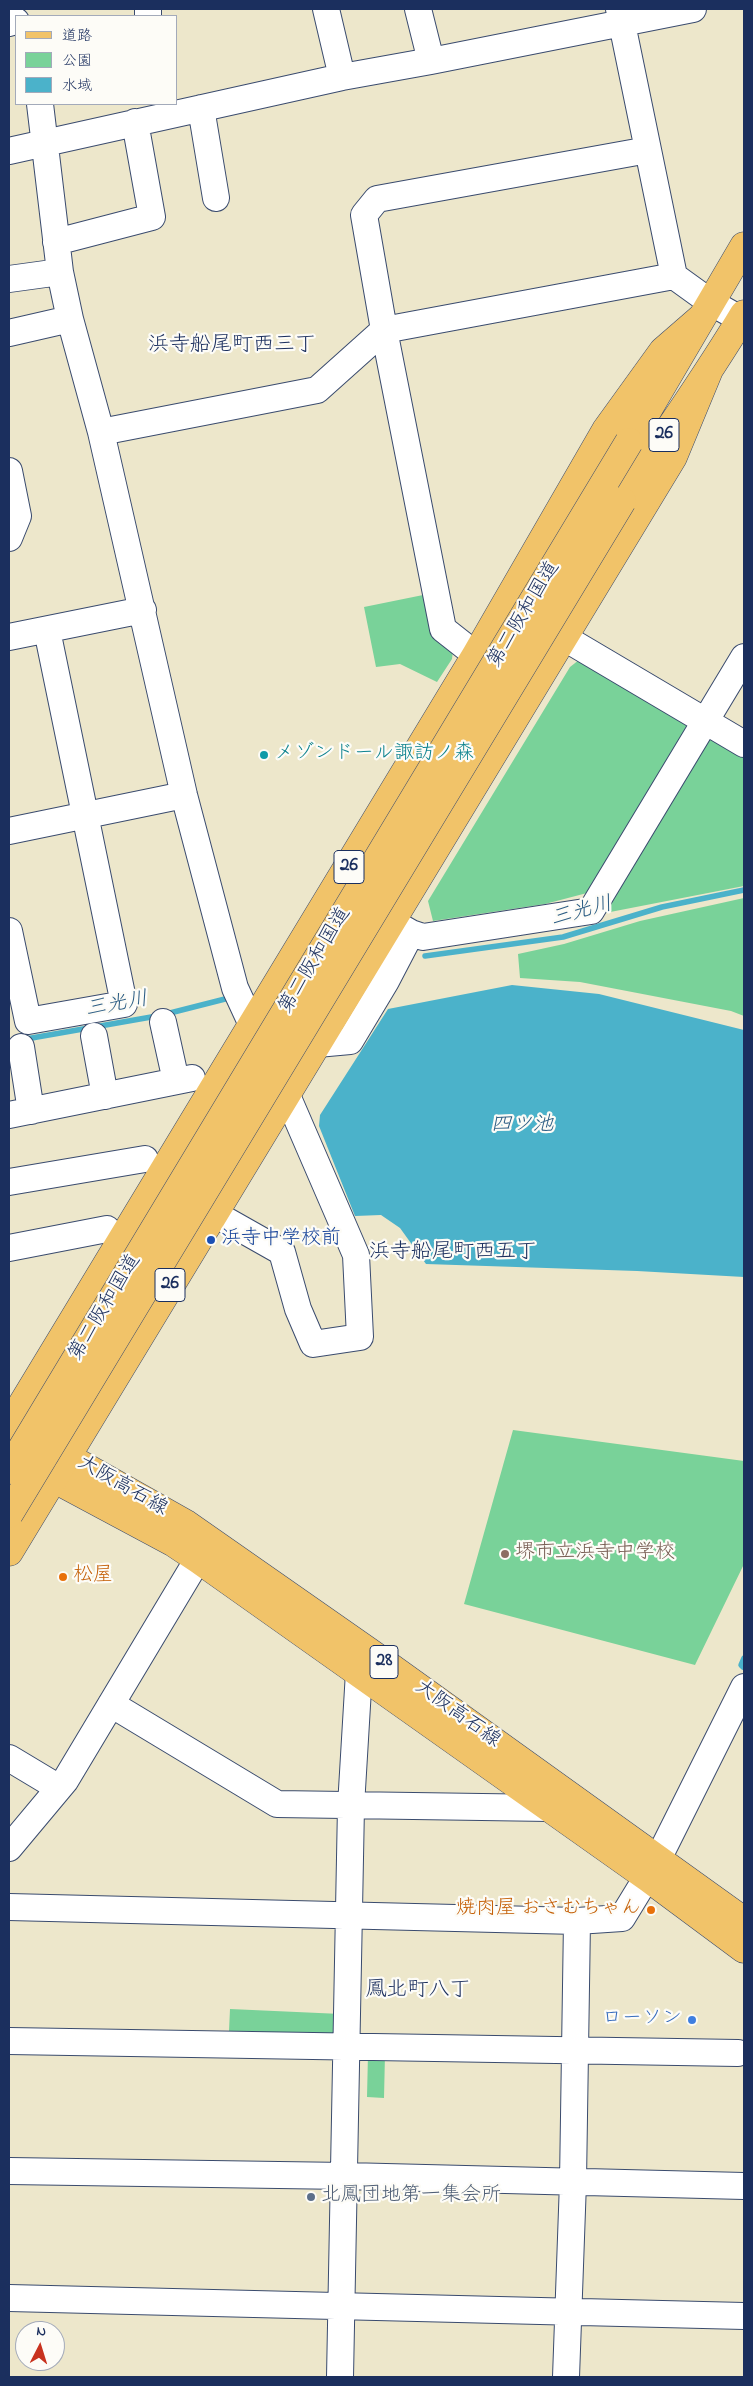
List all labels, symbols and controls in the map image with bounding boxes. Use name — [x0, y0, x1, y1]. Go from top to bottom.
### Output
legend — [15, 15, 178, 105]
text: 道路 — [62, 25, 92, 47]
text: 公園 — [62, 50, 92, 72]
text: 水域 — [62, 75, 92, 97]
district label: 浜寺船尾町西三丁 — [148, 334, 316, 360]
road number: 26 — [649, 418, 679, 452]
street label: 第二阪和国道 — [484, 557, 566, 673]
place label: メゾンドール諏訪ノ森 — [274, 743, 474, 767]
marker: メゾンドール諏訪ノ森 — [258, 749, 270, 761]
road number: 26 — [334, 850, 364, 884]
water label: 三光川 — [548, 893, 616, 933]
street label: 第二阪和国道 — [275, 903, 357, 1019]
water label: 三光川 — [84, 988, 150, 1024]
water label: 四ツ池 — [491, 1114, 553, 1140]
place label: 浜寺中学校前 — [221, 1228, 341, 1252]
marker: 浜寺中学校前 — [205, 1234, 217, 1246]
district label: 浜寺船尾町西五丁 — [369, 1241, 537, 1267]
street label: 第二阪和国道 — [65, 1250, 147, 1366]
road number: 26 — [155, 1268, 185, 1302]
street label: 大阪高石線 — [73, 1452, 171, 1522]
place label: 堺市立浜寺中学校 — [515, 1542, 675, 1566]
marker: 堺市立浜寺中学校 — [499, 1548, 511, 1560]
place label: 松屋 — [73, 1565, 113, 1589]
marker: 松屋 — [57, 1571, 69, 1583]
road number: 28 — [370, 1645, 398, 1678]
street label: 大阪高石線 — [409, 1676, 505, 1754]
place label: 焼肉屋 おさむちゃん — [456, 1898, 641, 1922]
marker: 焼肉屋 おさむちゃん — [645, 1904, 657, 1916]
district label: 鳳北町八丁 — [366, 1979, 470, 2005]
place label: ローソン — [602, 2008, 682, 2032]
marker: ローソン — [686, 2014, 698, 2026]
place label: 北鳳団地第一集会所 — [321, 2185, 501, 2209]
marker: 北鳳団地第一集会所 — [305, 2191, 317, 2203]
north arrow — [15, 2321, 65, 2371]
text: N — [36, 2321, 47, 2342]

